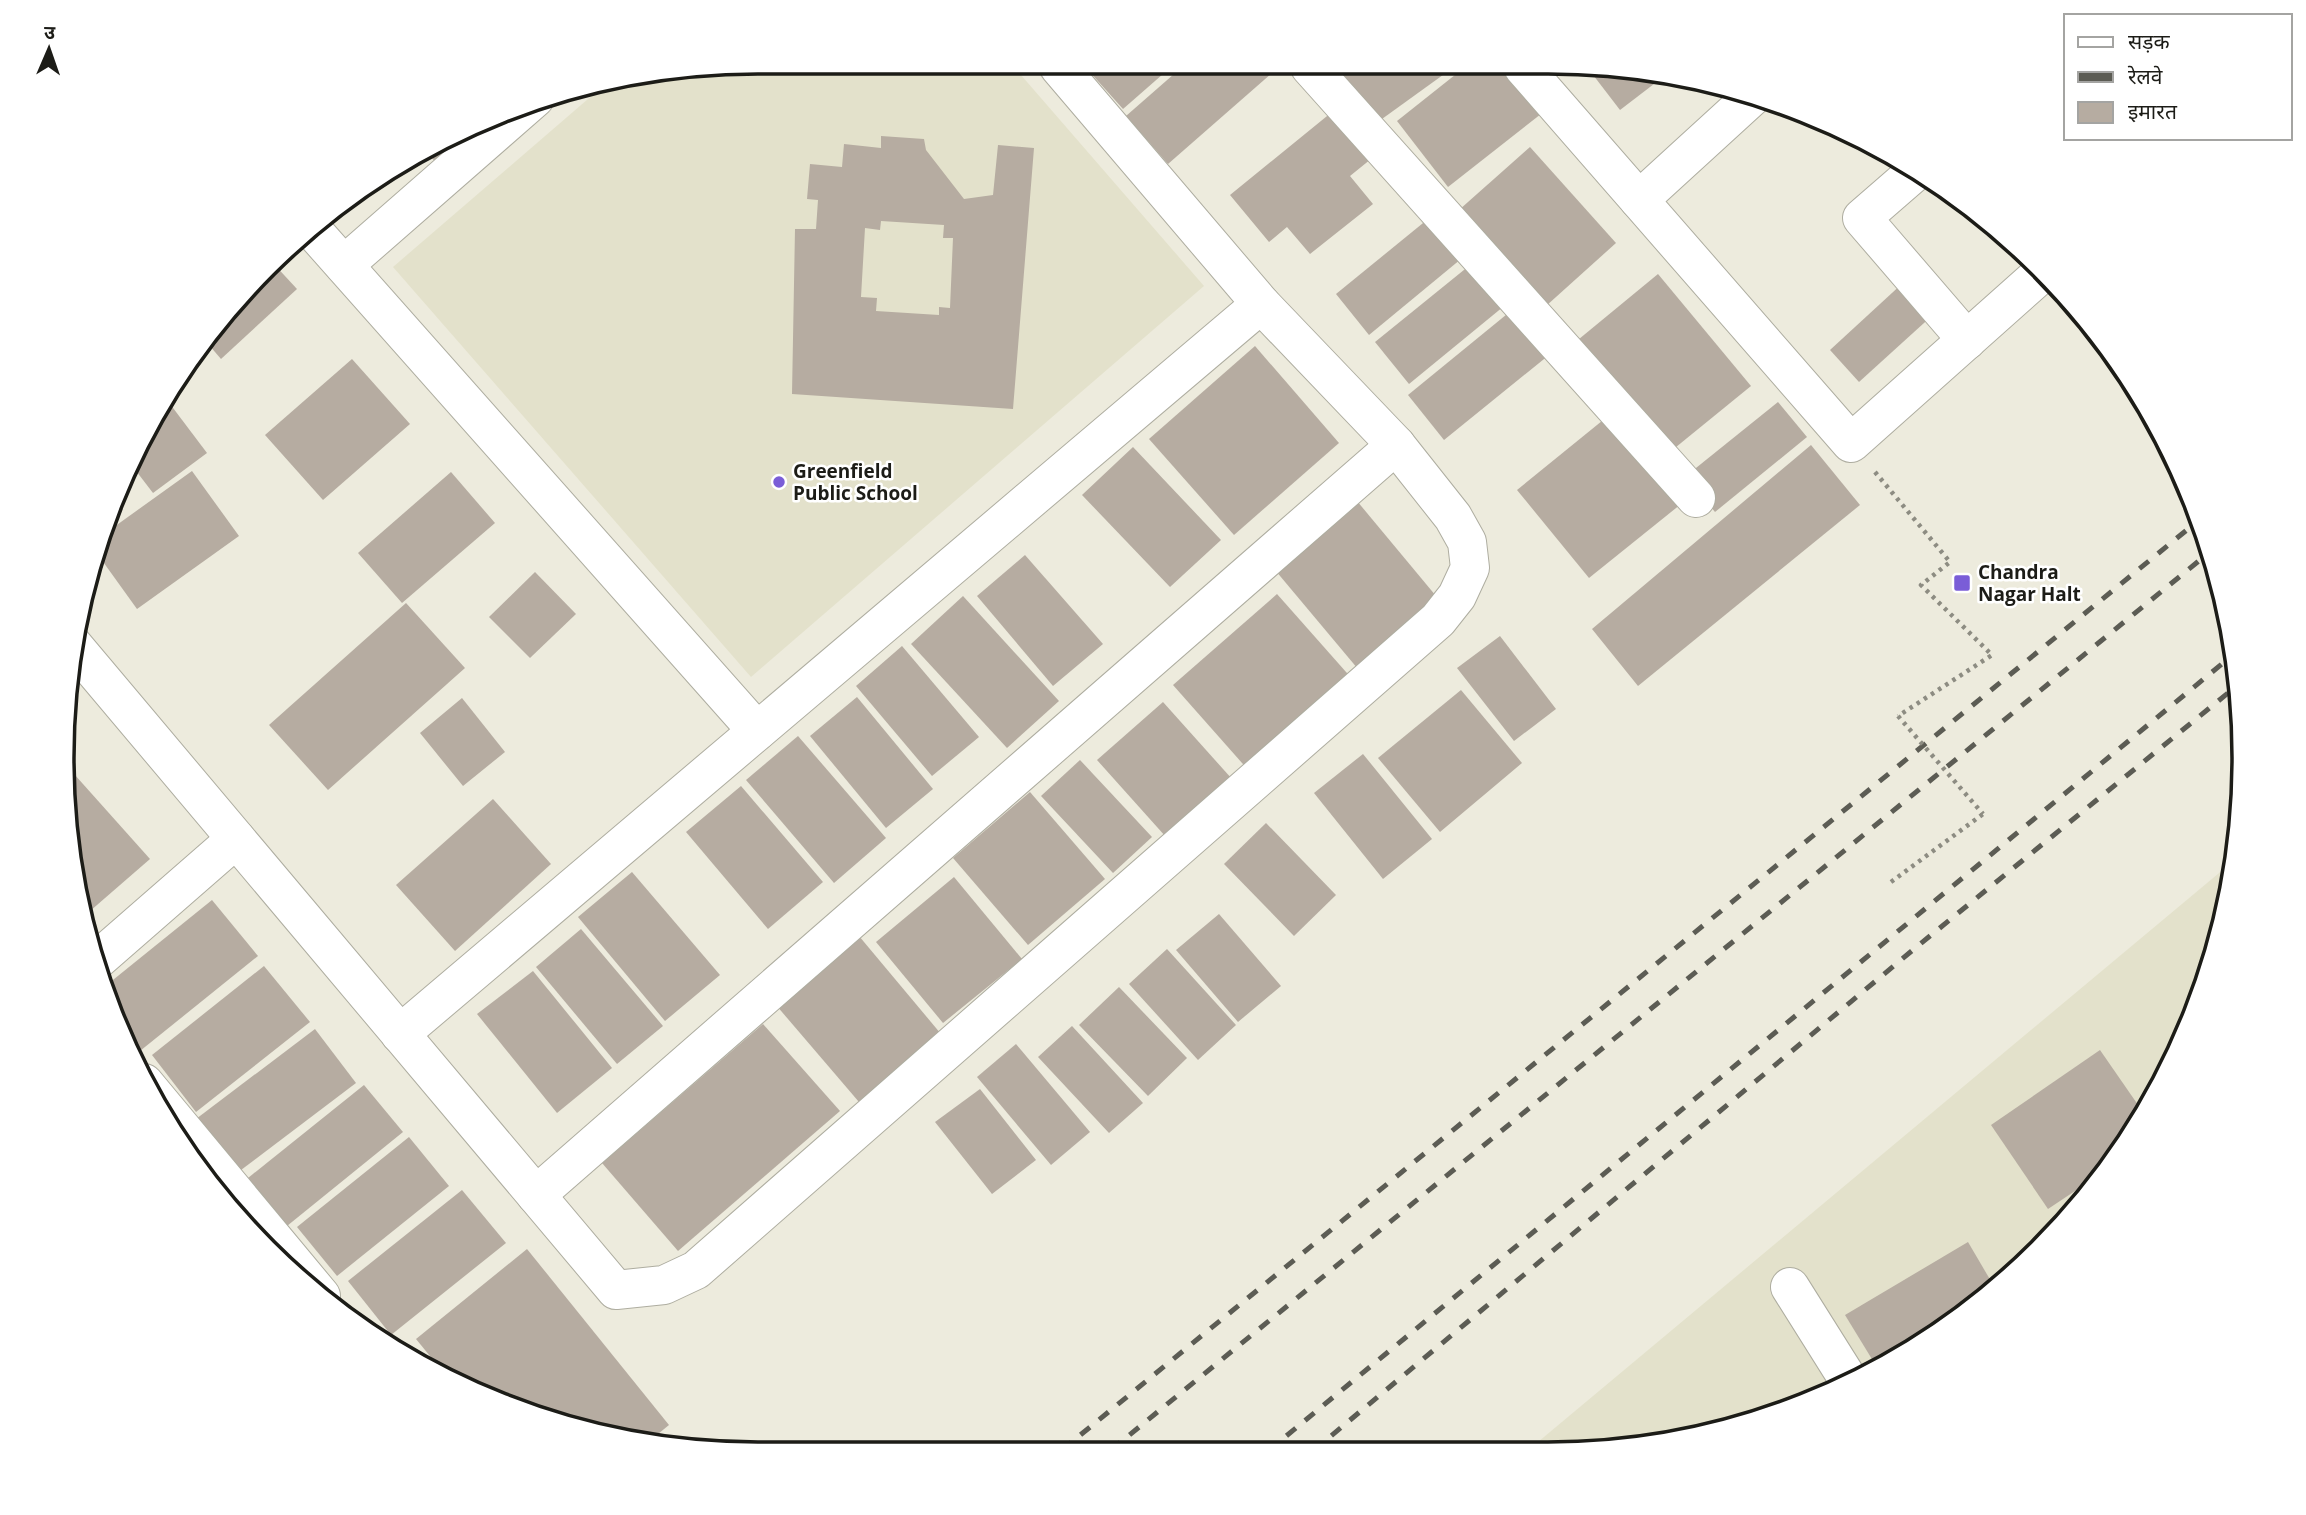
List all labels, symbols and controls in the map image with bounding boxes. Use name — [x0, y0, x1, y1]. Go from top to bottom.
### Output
north arrow — [14, 14, 84, 84]
legend — [2064, 14, 2292, 140]
text: उ — [44, 19, 56, 45]
text: सड़क — [2128, 27, 2170, 55]
text: रेलवे — [2127, 62, 2163, 90]
text: इमारत — [2128, 97, 2178, 125]
place label: Greenfield Public School — [793, 458, 918, 506]
marker: Greenfield Public School — [771, 474, 787, 490]
place label: Chandra Nagar Halt — [1978, 559, 2081, 607]
marker: Chandra Nagar Halt — [1952, 573, 1972, 593]

